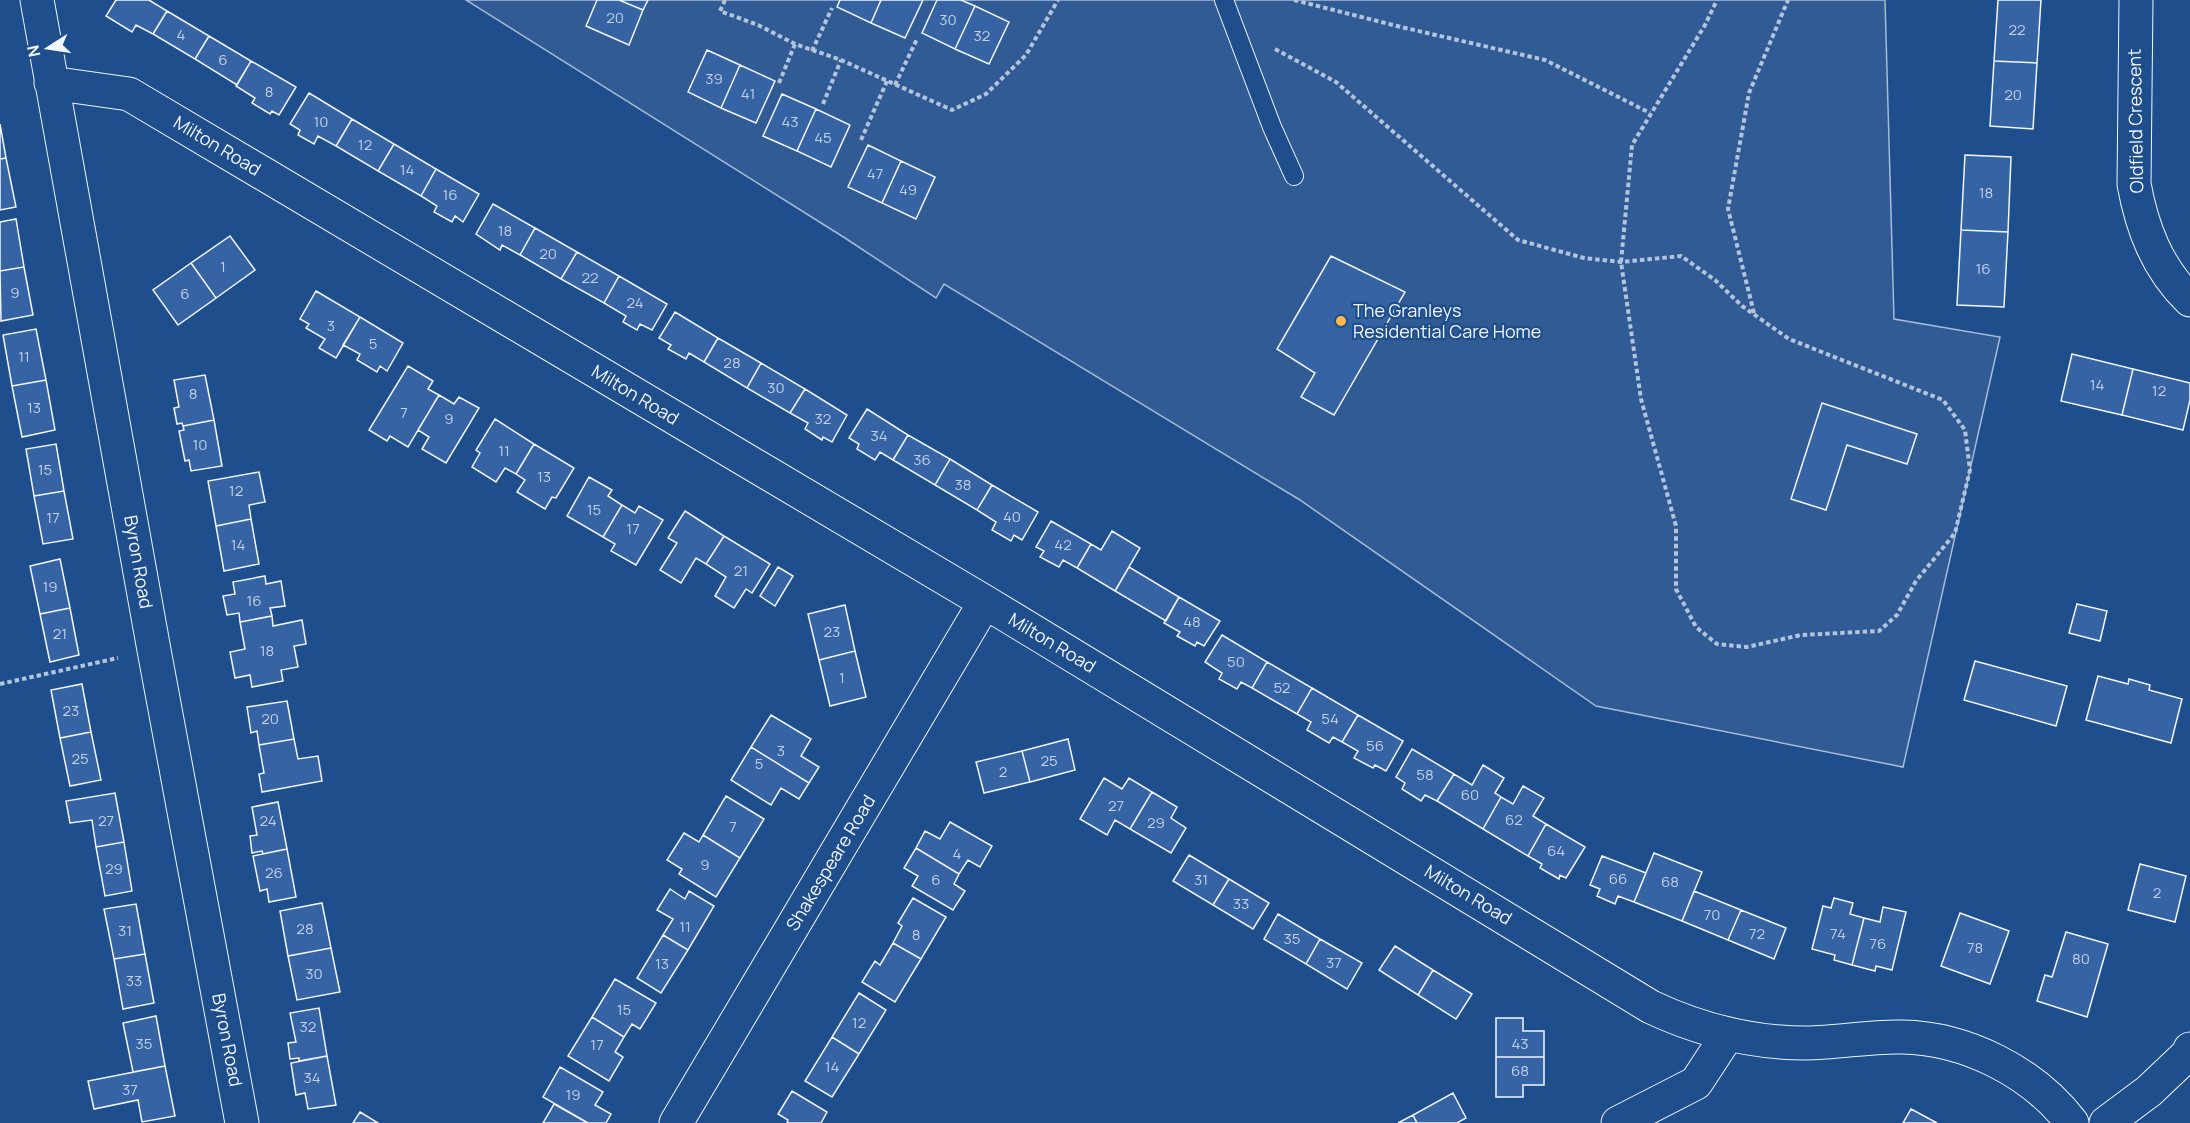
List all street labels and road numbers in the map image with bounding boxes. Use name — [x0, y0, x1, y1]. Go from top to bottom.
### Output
street label: Oldfield Crescent — [2122, 48, 2148, 194]
street label: Milton Road — [169, 110, 266, 181]
street label: Milton Road — [587, 359, 684, 430]
street label: Byron Road — [119, 513, 159, 610]
street label: Milton Road — [1004, 607, 1101, 678]
street label: Shakespeare Road — [780, 790, 880, 935]
street label: Milton Road — [1420, 859, 1517, 930]
street label: Byron Road — [207, 991, 249, 1088]

